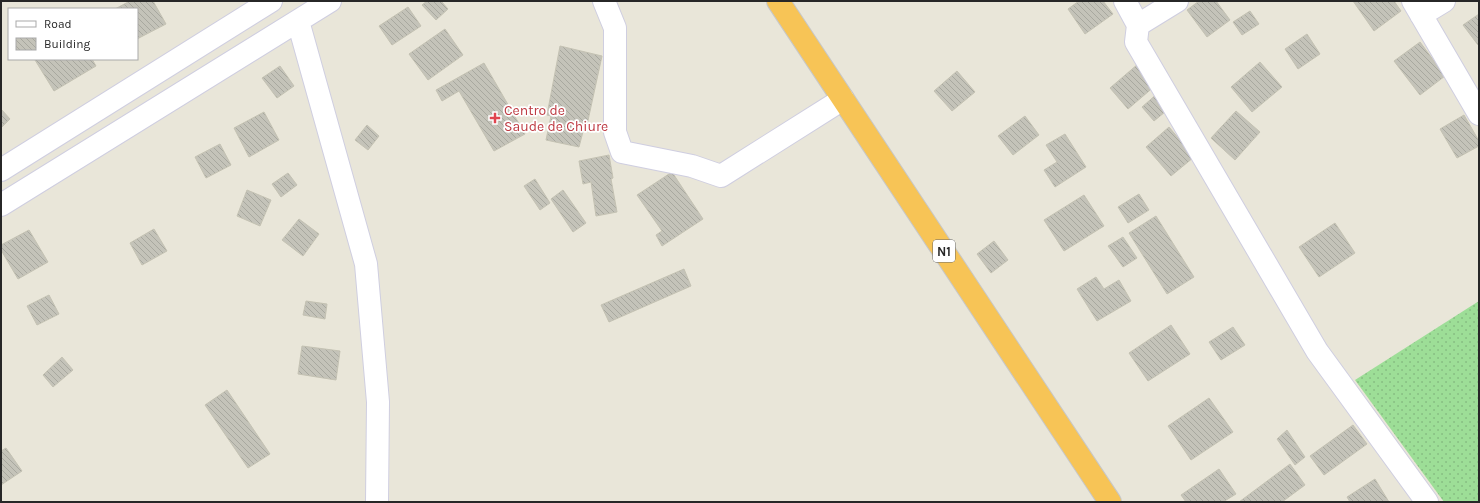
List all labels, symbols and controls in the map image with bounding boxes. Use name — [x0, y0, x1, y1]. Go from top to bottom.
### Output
legend — [8, 8, 138, 60]
text: Road — [44, 17, 72, 31]
text: Building — [44, 37, 91, 51]
place label: Centro de Saude de Chiure — [504, 102, 608, 135]
marker: Centro de Saude de Chiure — [489, 112, 501, 124]
road number: N1 — [933, 240, 955, 262]

